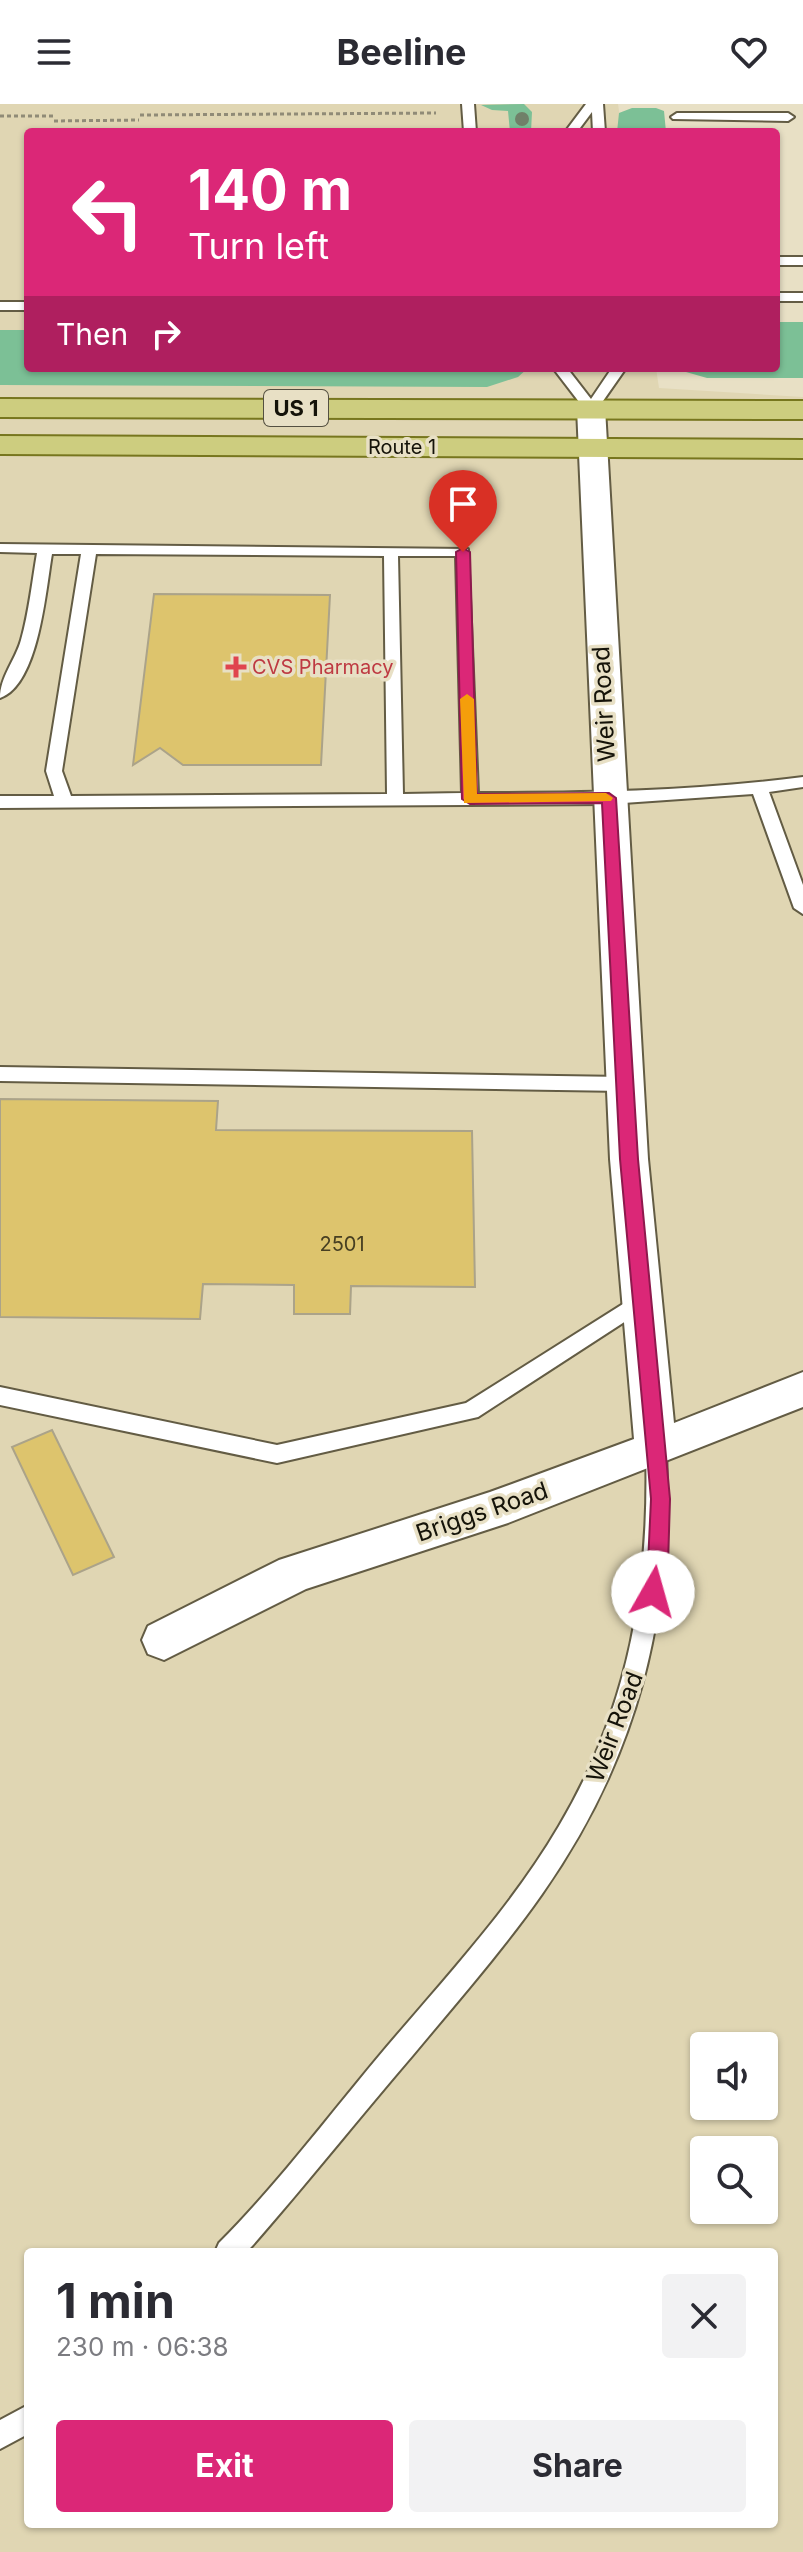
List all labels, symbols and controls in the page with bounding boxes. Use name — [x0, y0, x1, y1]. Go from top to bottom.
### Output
icon: menu — [32, 30, 76, 74]
text: Beeline — [336, 30, 467, 74]
icon: heart — [727, 30, 771, 74]
text: 140 m — [188, 156, 352, 224]
icon: left — [56, 160, 160, 264]
text: Turn left — [188, 224, 329, 268]
icon: right — [144, 312, 188, 356]
text: Then — [56, 316, 128, 352]
road number: US 1 — [264, 390, 328, 426]
street label: Route 1 — [368, 435, 436, 459]
pin — [429, 470, 497, 552]
icon: arrive — [441, 482, 485, 526]
street label: Weir Road — [586, 645, 621, 763]
place label: CVS Pharmacy — [252, 655, 394, 679]
marker: CVS Pharmacy — [227, 658, 245, 676]
house number: 2501 — [319, 1232, 365, 1256]
street label: Briggs Road — [412, 1475, 552, 1548]
position arrow — [611, 1550, 695, 1634]
street label: Weir Road — [580, 1668, 649, 1786]
map controls — [690, 2032, 778, 2224]
button: sound — [690, 2032, 778, 2120]
button: search — [690, 2136, 778, 2224]
text: 1 min — [56, 2271, 175, 2330]
button: close — [662, 2274, 746, 2358]
text: 230 m · 06:38 — [56, 2331, 229, 2362]
button: Exit — [56, 2420, 393, 2512]
button: Share — [409, 2420, 746, 2512]

